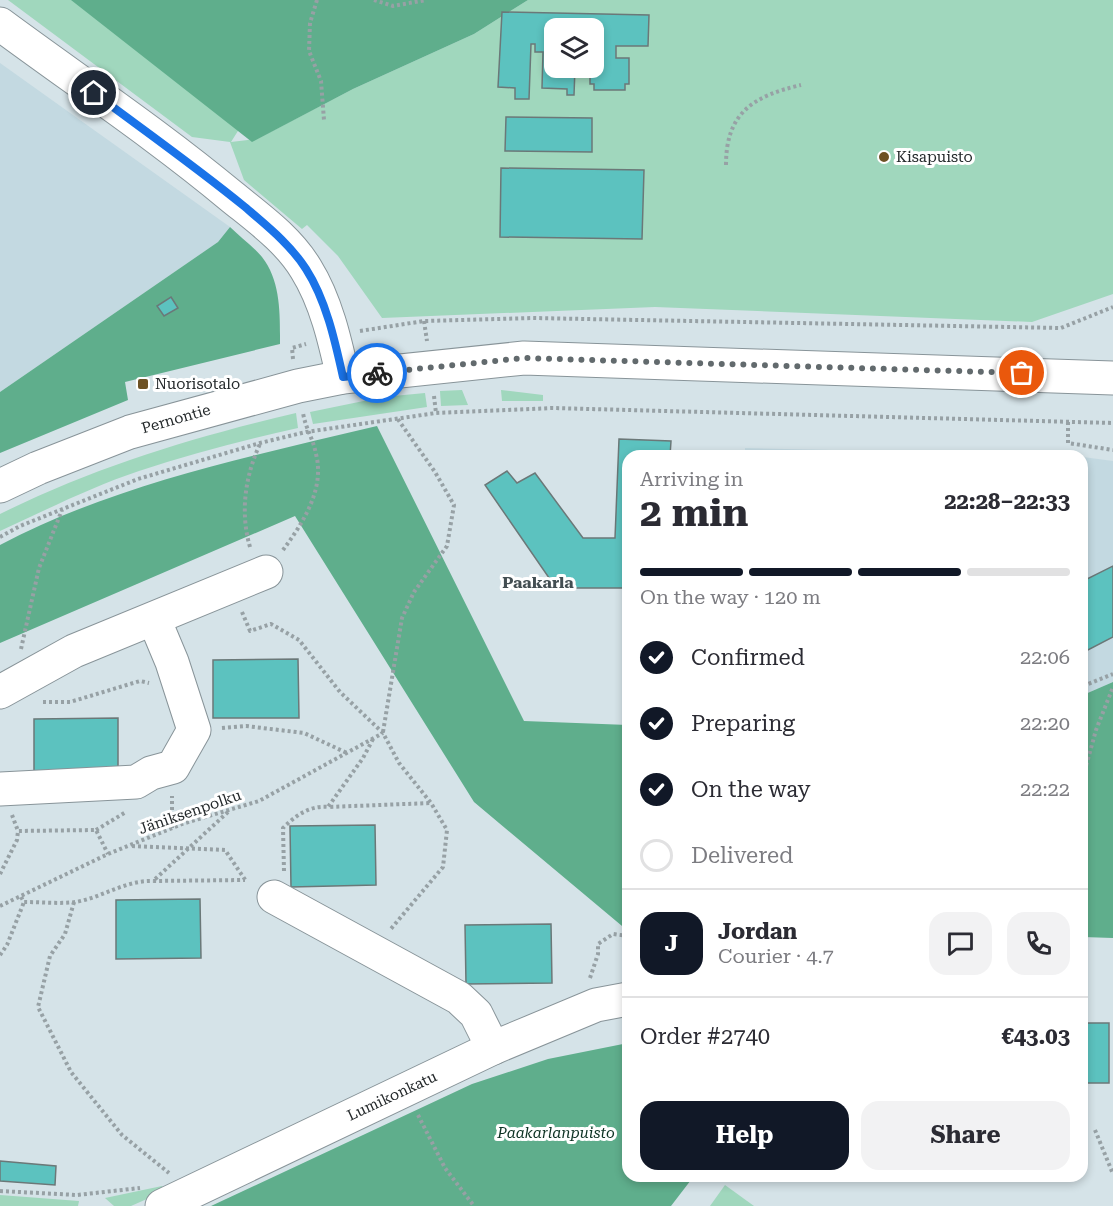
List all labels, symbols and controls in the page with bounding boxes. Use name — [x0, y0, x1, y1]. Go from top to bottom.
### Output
map controls — [544, 18, 604, 78]
button: layers — [544, 18, 604, 78]
pin — [68, 67, 119, 118]
icon: home — [77, 76, 110, 109]
place label: Kisapuisto — [896, 148, 973, 166]
marker: Kisapuisto — [877, 150, 891, 164]
courier — [347, 343, 407, 403]
pin — [996, 347, 1047, 398]
icon: bag — [1005, 356, 1038, 389]
icon: bike — [361, 357, 394, 390]
place label: Nuorisotalo — [155, 375, 240, 393]
marker: Nuorisotalo — [136, 377, 150, 391]
street label: Pernontie — [139, 401, 213, 437]
text: Arriving in — [640, 467, 743, 491]
text: 22:28–22:33 — [944, 489, 1070, 514]
text: 2 min — [640, 490, 748, 536]
district label: Paakarla — [502, 573, 574, 592]
text: On the way · 120 m — [640, 585, 821, 609]
icon: check — [640, 641, 673, 674]
text: Confirmed — [691, 645, 805, 670]
text: 22:06 — [1020, 645, 1070, 669]
icon: check — [640, 707, 673, 740]
text: Preparing — [691, 711, 795, 736]
text: 22:20 — [1020, 711, 1070, 735]
icon: check — [640, 773, 673, 806]
text: On the way — [691, 777, 811, 802]
text: 22:22 — [1020, 777, 1070, 801]
street label: Jäniksenpolku — [136, 786, 244, 838]
text: Delivered — [691, 843, 793, 868]
button: chat — [929, 912, 992, 975]
button: phone — [1007, 912, 1070, 975]
text: Jordan — [718, 919, 797, 944]
text: J — [665, 931, 678, 956]
text: Courier · 4.7 — [718, 944, 834, 968]
text: Order #2740 — [640, 1024, 770, 1049]
text: €43.03 — [1001, 1024, 1070, 1049]
street label: Lumikonkatu — [344, 1067, 440, 1125]
button: Help — [640, 1101, 849, 1170]
button: Share — [861, 1101, 1070, 1170]
park label: Paakarlanpuisto — [496, 1124, 615, 1142]

